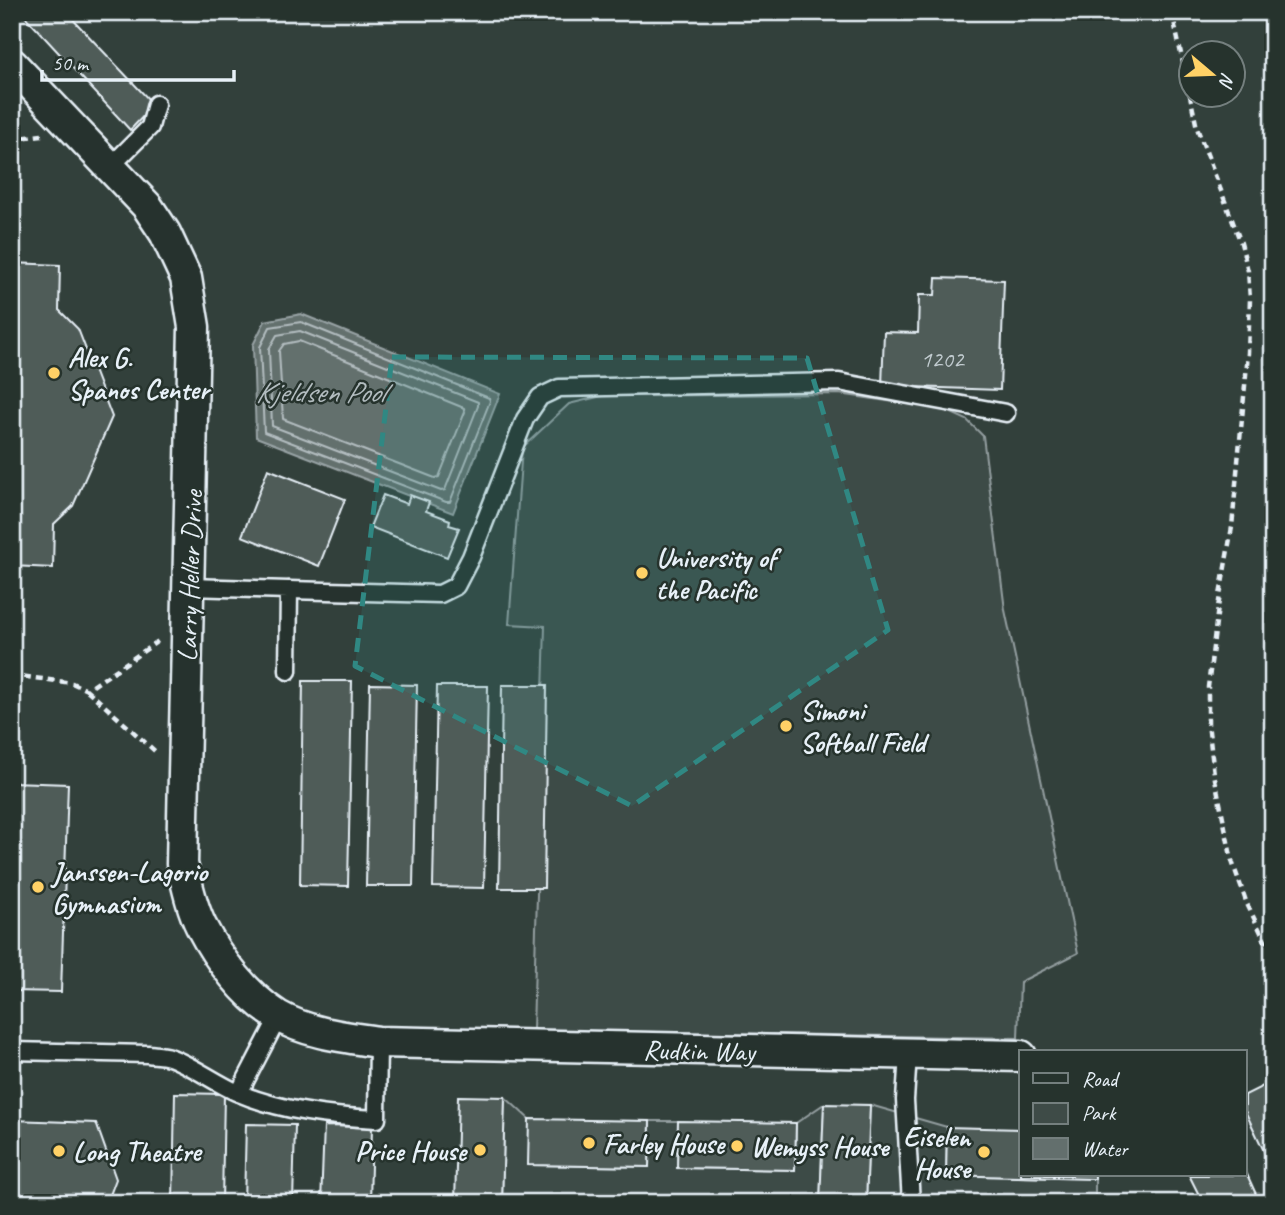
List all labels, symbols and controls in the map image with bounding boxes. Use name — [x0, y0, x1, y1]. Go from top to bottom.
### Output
scale bar — [42, 38, 234, 82]
north arrow — [1176, 38, 1246, 108]
text: 50 m — [52, 50, 90, 76]
text: N — [1213, 70, 1240, 92]
place label: Alex G. Spanos Center — [68, 340, 212, 407]
house number: 1202 — [920, 344, 966, 374]
marker: Alex G. Spanos Center — [46, 365, 62, 381]
water label: Kjeldsen Pool — [256, 373, 394, 411]
street label: Larry Heller Drive — [169, 488, 210, 662]
place label: University of the Pacific — [656, 540, 783, 607]
marker: University of the Pacific — [634, 565, 650, 581]
place label: Simoni Softball Field — [800, 693, 930, 760]
marker: Simoni Softball Field — [778, 718, 794, 734]
place label: Janssen-Lagorio Gymnasium — [50, 854, 209, 921]
marker: Janssen-Lagorio Gymnasium — [30, 879, 46, 895]
street label: Rudkin Way — [643, 1032, 758, 1069]
legend — [1019, 1050, 1246, 1176]
text: Road — [1082, 1066, 1121, 1092]
text: Park — [1082, 1100, 1117, 1126]
place label: Eiselen House — [903, 1119, 973, 1186]
place label: Farley House — [603, 1126, 727, 1161]
place label: Wemyss House — [751, 1129, 891, 1165]
place label: Price House — [355, 1133, 469, 1168]
place label: Long Theatre — [73, 1134, 203, 1169]
marker: Farley House — [581, 1135, 597, 1151]
text: Water — [1082, 1136, 1129, 1162]
marker: Wemyss House — [729, 1138, 745, 1154]
marker: Price House — [472, 1142, 488, 1158]
marker: Long Theatre — [51, 1143, 67, 1159]
marker: Eiselen House — [976, 1144, 992, 1160]

